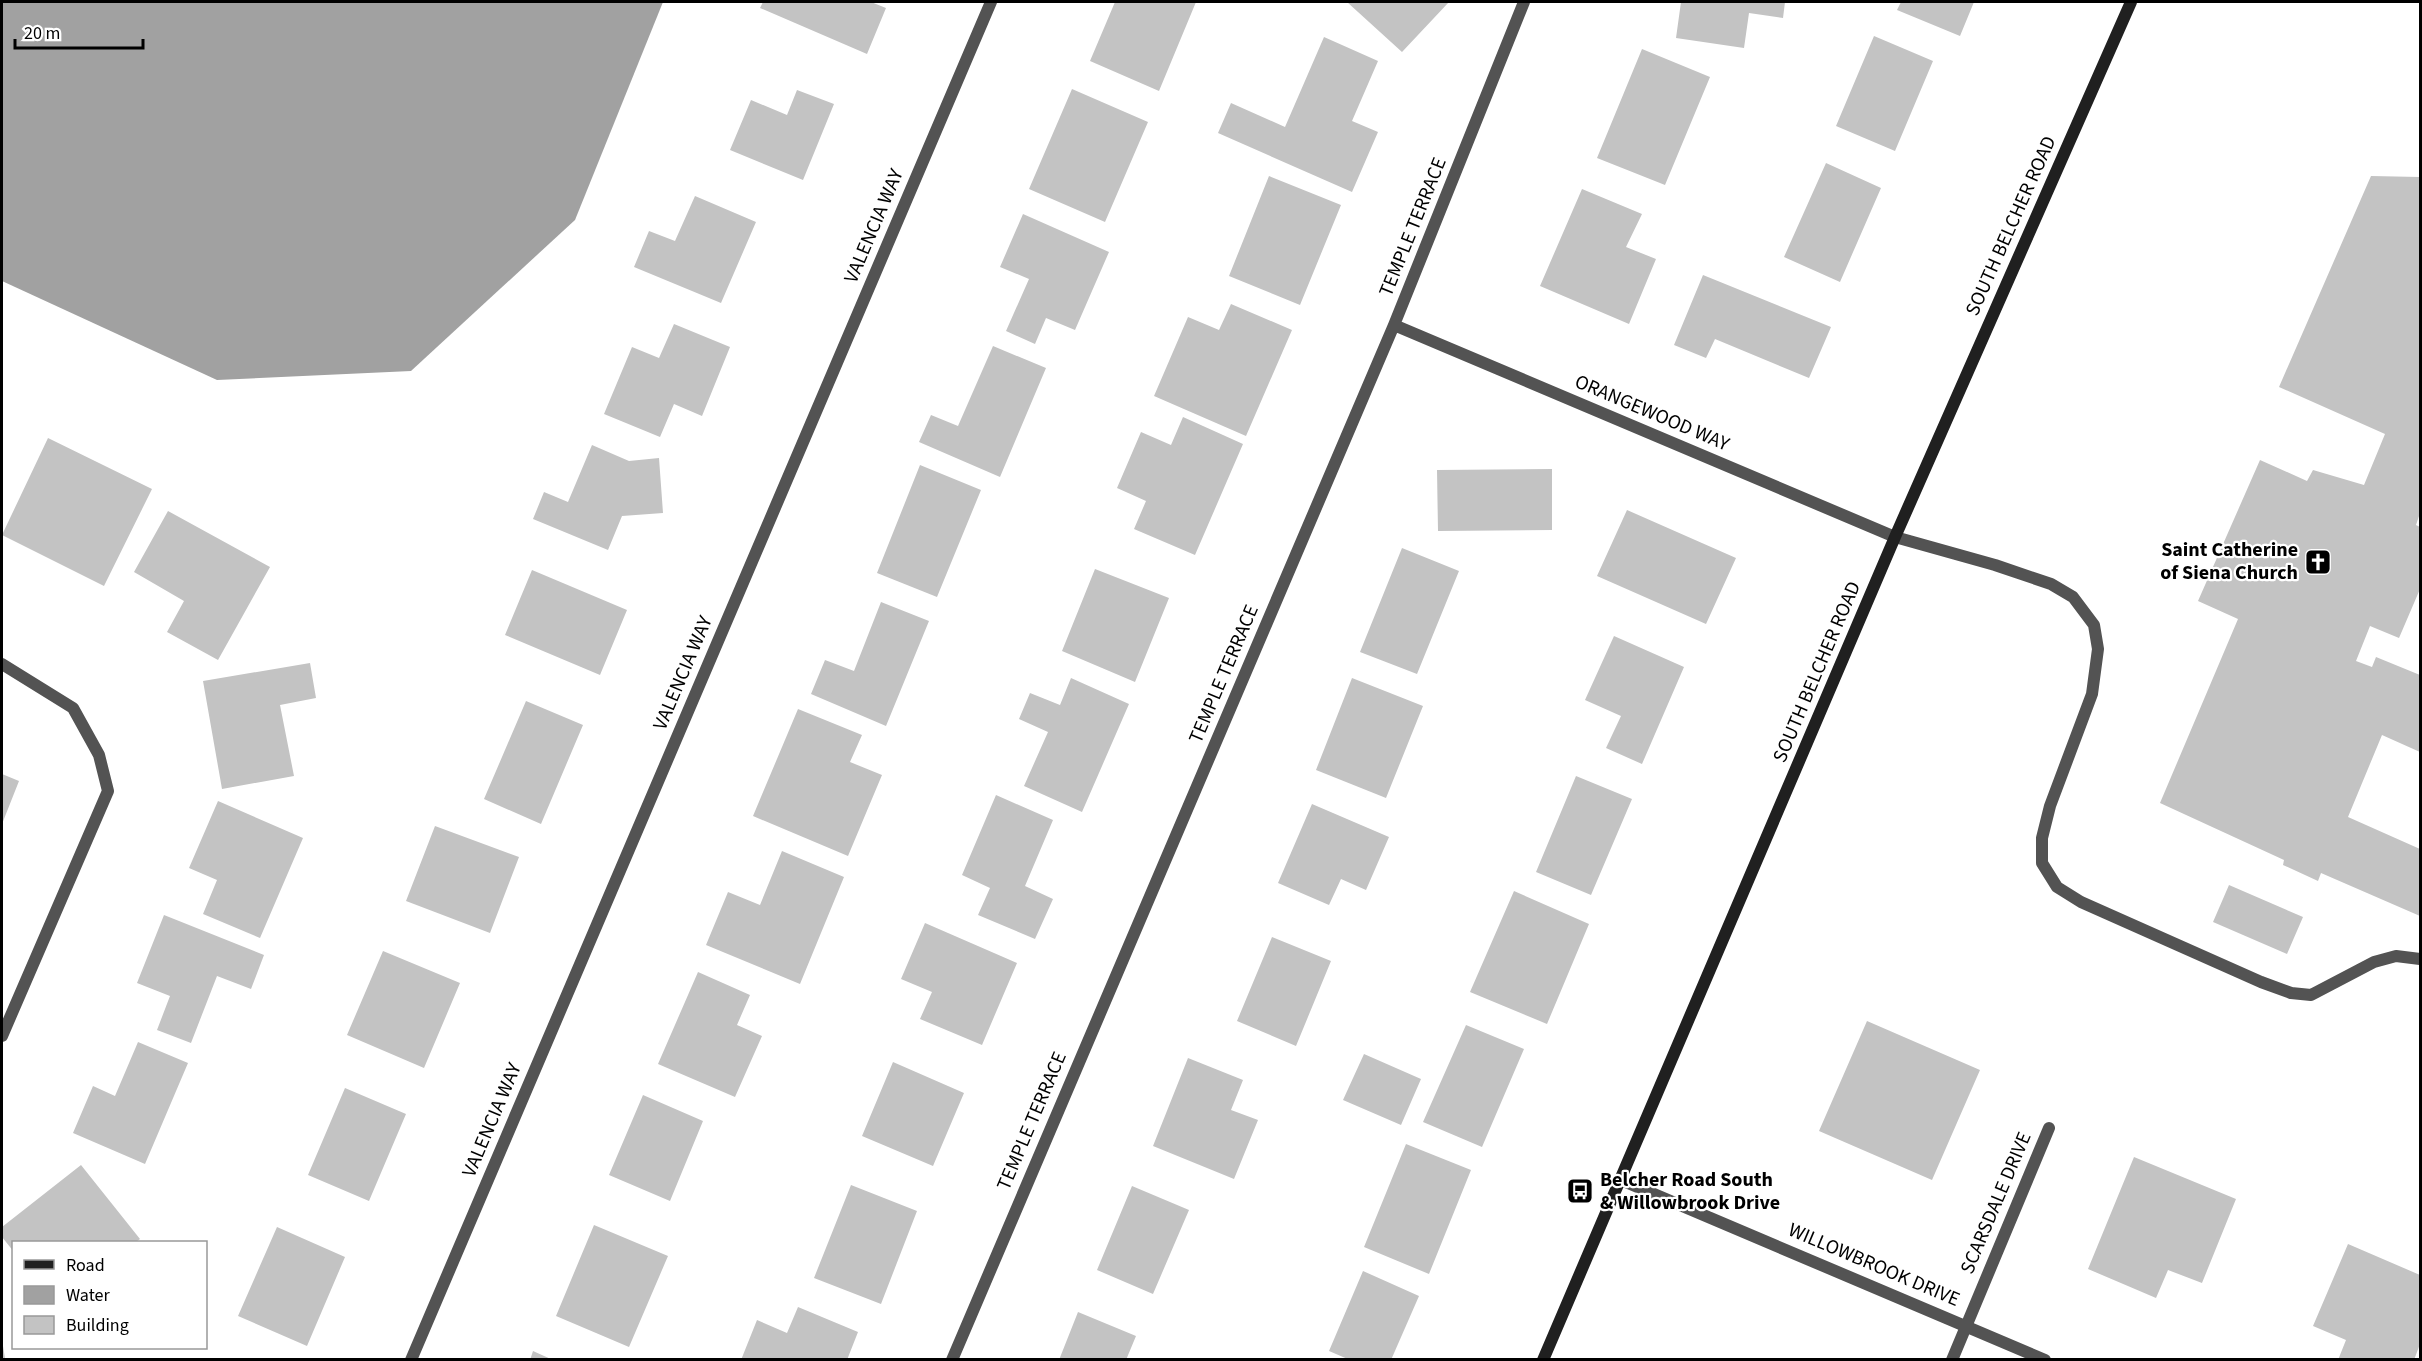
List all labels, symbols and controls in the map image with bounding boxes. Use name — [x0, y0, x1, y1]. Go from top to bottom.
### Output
scale bar — [15, 12, 142, 50]
text: 20 m — [24, 21, 60, 46]
street label: SOUTH BELCHER ROAD — [1959, 132, 2063, 320]
street label: TEMPLE TERRACE — [1372, 153, 1454, 301]
street label: VALENCIA WAY — [837, 164, 911, 287]
street label: ORANGEWOOD WAY — [1570, 368, 1734, 458]
place label: Saint Catherine of Siena Church — [2160, 536, 2298, 587]
church icon: Saint Catherine of Siena Church — [2303, 547, 2333, 577]
street label: SOUTH BELCHER ROAD — [1766, 577, 1868, 767]
street label: TEMPLE TERRACE — [1182, 600, 1266, 748]
street label: VALENCIA WAY — [646, 611, 720, 734]
street label: TEMPLE TERRACE — [990, 1047, 1074, 1195]
street label: VALENCIA WAY — [455, 1058, 529, 1181]
street label: SCARSDALE DRIVE — [1953, 1128, 2039, 1278]
place label: Belcher Road South & Willowbrook Drive — [1600, 1166, 1780, 1217]
bus stop icon: Belcher Road South & Willowbrook Drive — [1565, 1176, 1595, 1206]
street label: WILLOWBROOK DRIVE — [1784, 1216, 1964, 1314]
legend — [12, 1241, 207, 1349]
text: Road — [66, 1253, 105, 1278]
text: Water — [66, 1283, 110, 1308]
text: Building — [66, 1313, 129, 1338]

